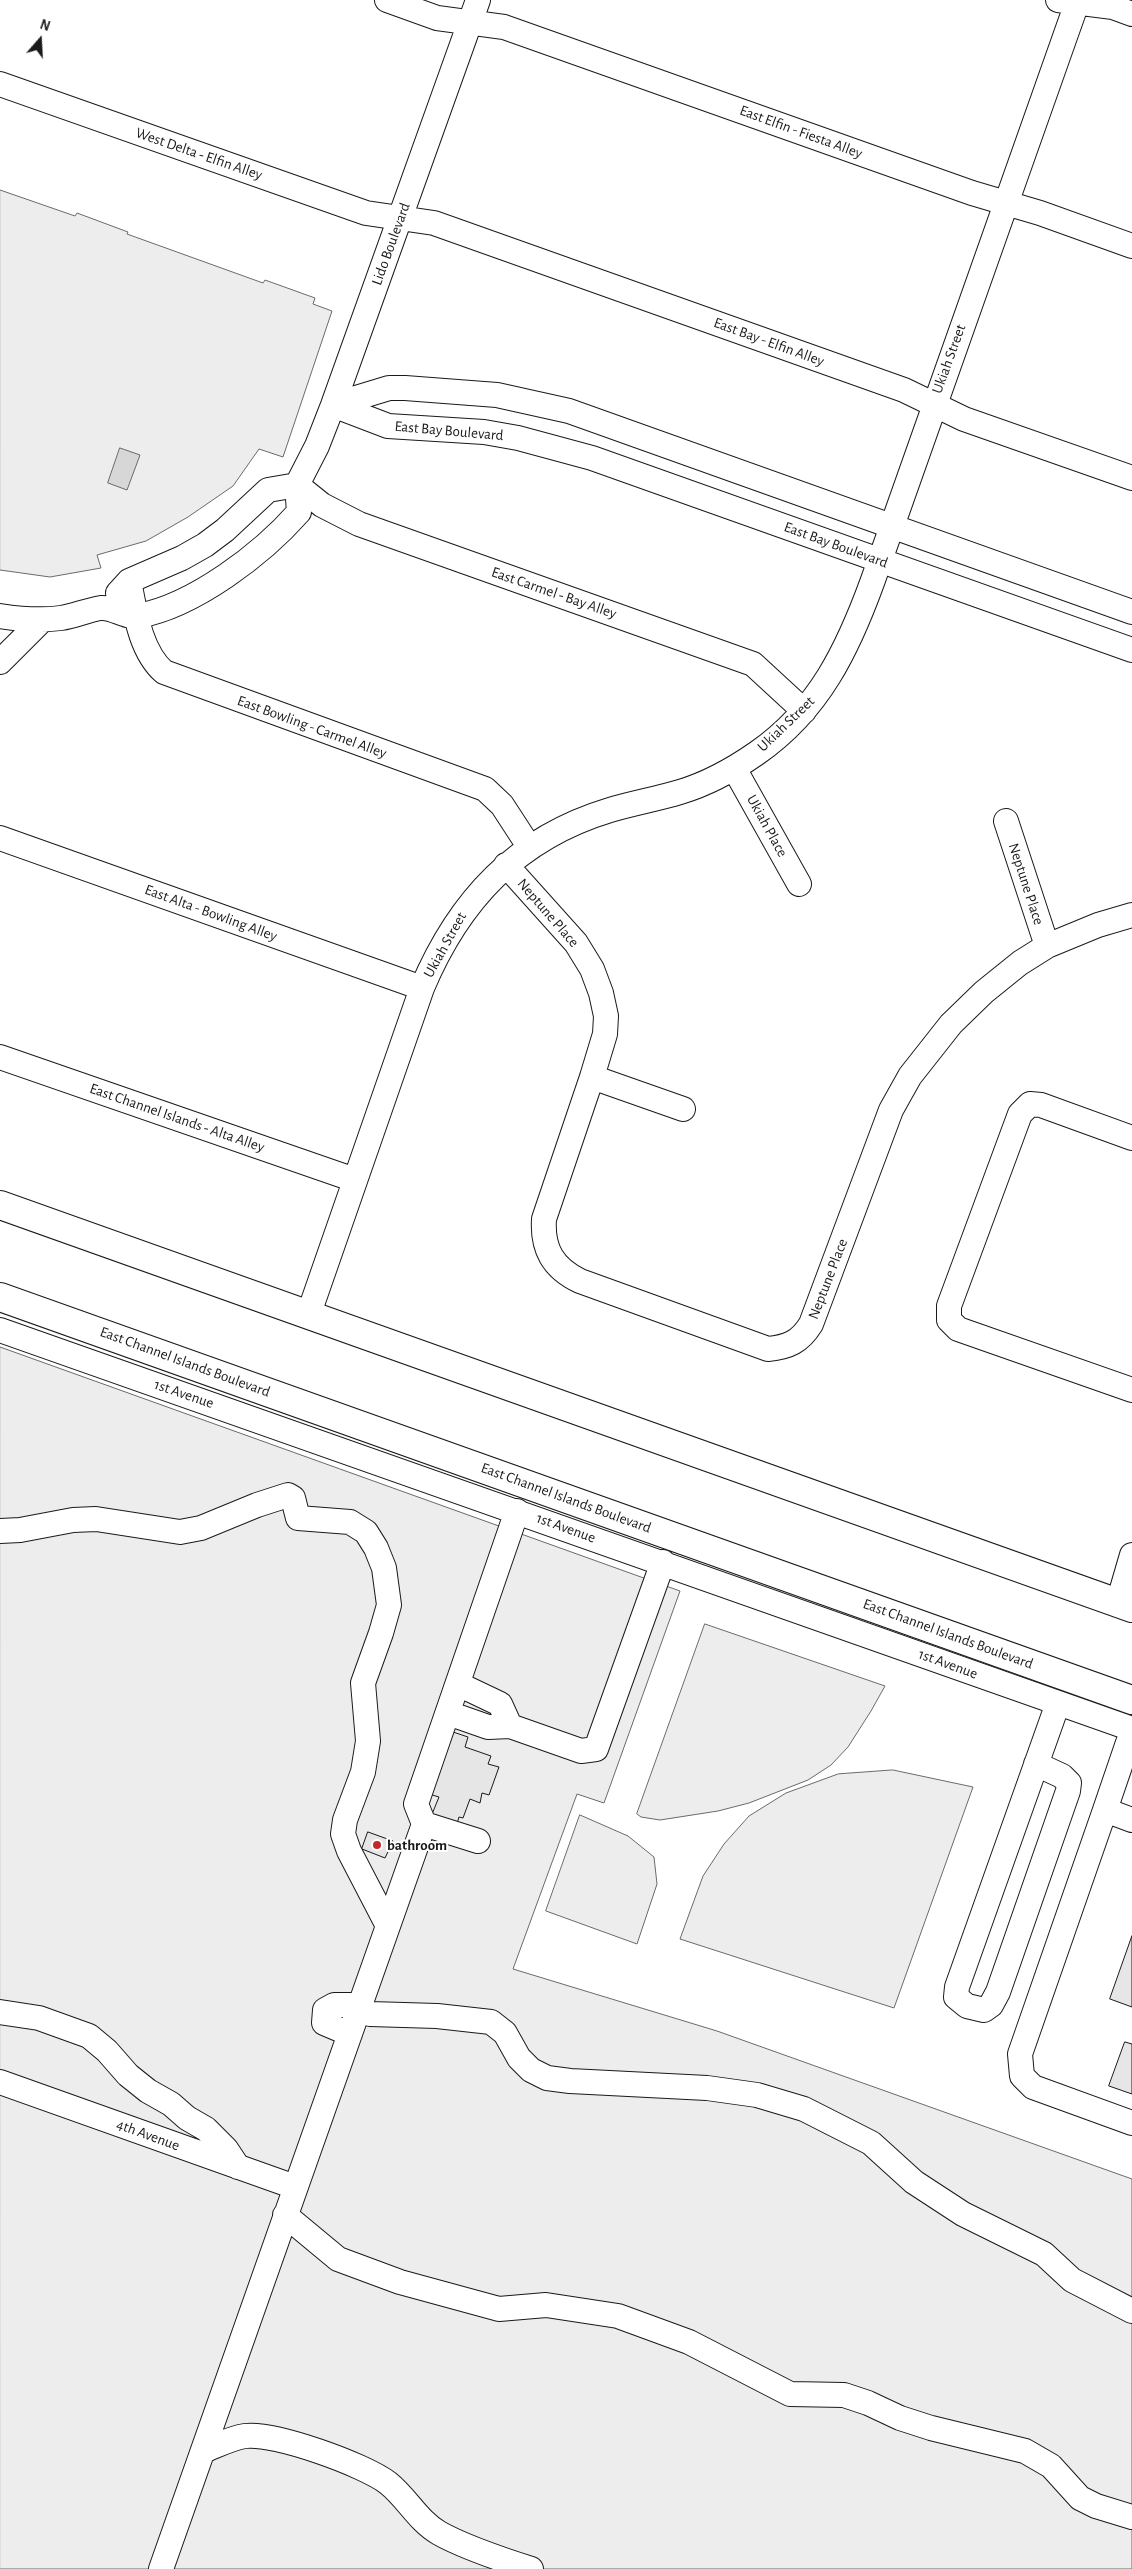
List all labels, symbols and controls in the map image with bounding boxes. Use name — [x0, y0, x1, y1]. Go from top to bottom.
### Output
north arrow — [15, 15, 65, 65]
text: N — [38, 18, 52, 34]
street label: East Elfin - Fiesta Alley — [737, 101, 865, 163]
street label: West Delta - Elfin Alley — [133, 124, 265, 184]
street label: Lido Boulevard — [368, 200, 414, 288]
street label: East Bay - Elfin Alley — [711, 314, 827, 370]
street label: Ukiah Street — [928, 322, 970, 396]
street label: East Bay Boulevard — [394, 417, 504, 445]
street label: East Bay Boulevard — [782, 518, 890, 572]
street label: East Carmel - Bay Alley — [489, 563, 619, 623]
street label: East Bowling - Carmel Alley — [235, 692, 389, 762]
street label: Ukiah Street — [754, 692, 818, 756]
street label: Ukiah Place — [743, 792, 791, 860]
street label: Neptune Place — [1004, 841, 1048, 927]
street label: Neptune Place — [513, 875, 583, 951]
street label: East Alta - Bowling Alley — [142, 881, 280, 945]
street label: Ukiah Street — [420, 909, 470, 981]
street label: East Channel Islands - Alta Alley — [87, 1080, 267, 1156]
street label: Neptune Place — [804, 1236, 852, 1322]
street label: East Channel Islands Boulevard — [97, 1323, 273, 1401]
street label: 1st Avenue — [152, 1375, 216, 1413]
street label: East Channel Islands Boulevard — [478, 1459, 654, 1537]
street label: 1st Avenue — [534, 1509, 598, 1547]
street label: East Channel Islands Boulevard — [860, 1595, 1036, 1673]
street label: 1st Avenue — [916, 1645, 980, 1683]
place label: bathroom — [387, 1836, 447, 1854]
marker: bathroom — [371, 1839, 383, 1851]
street label: 4th Avenue — [114, 2115, 182, 2155]

